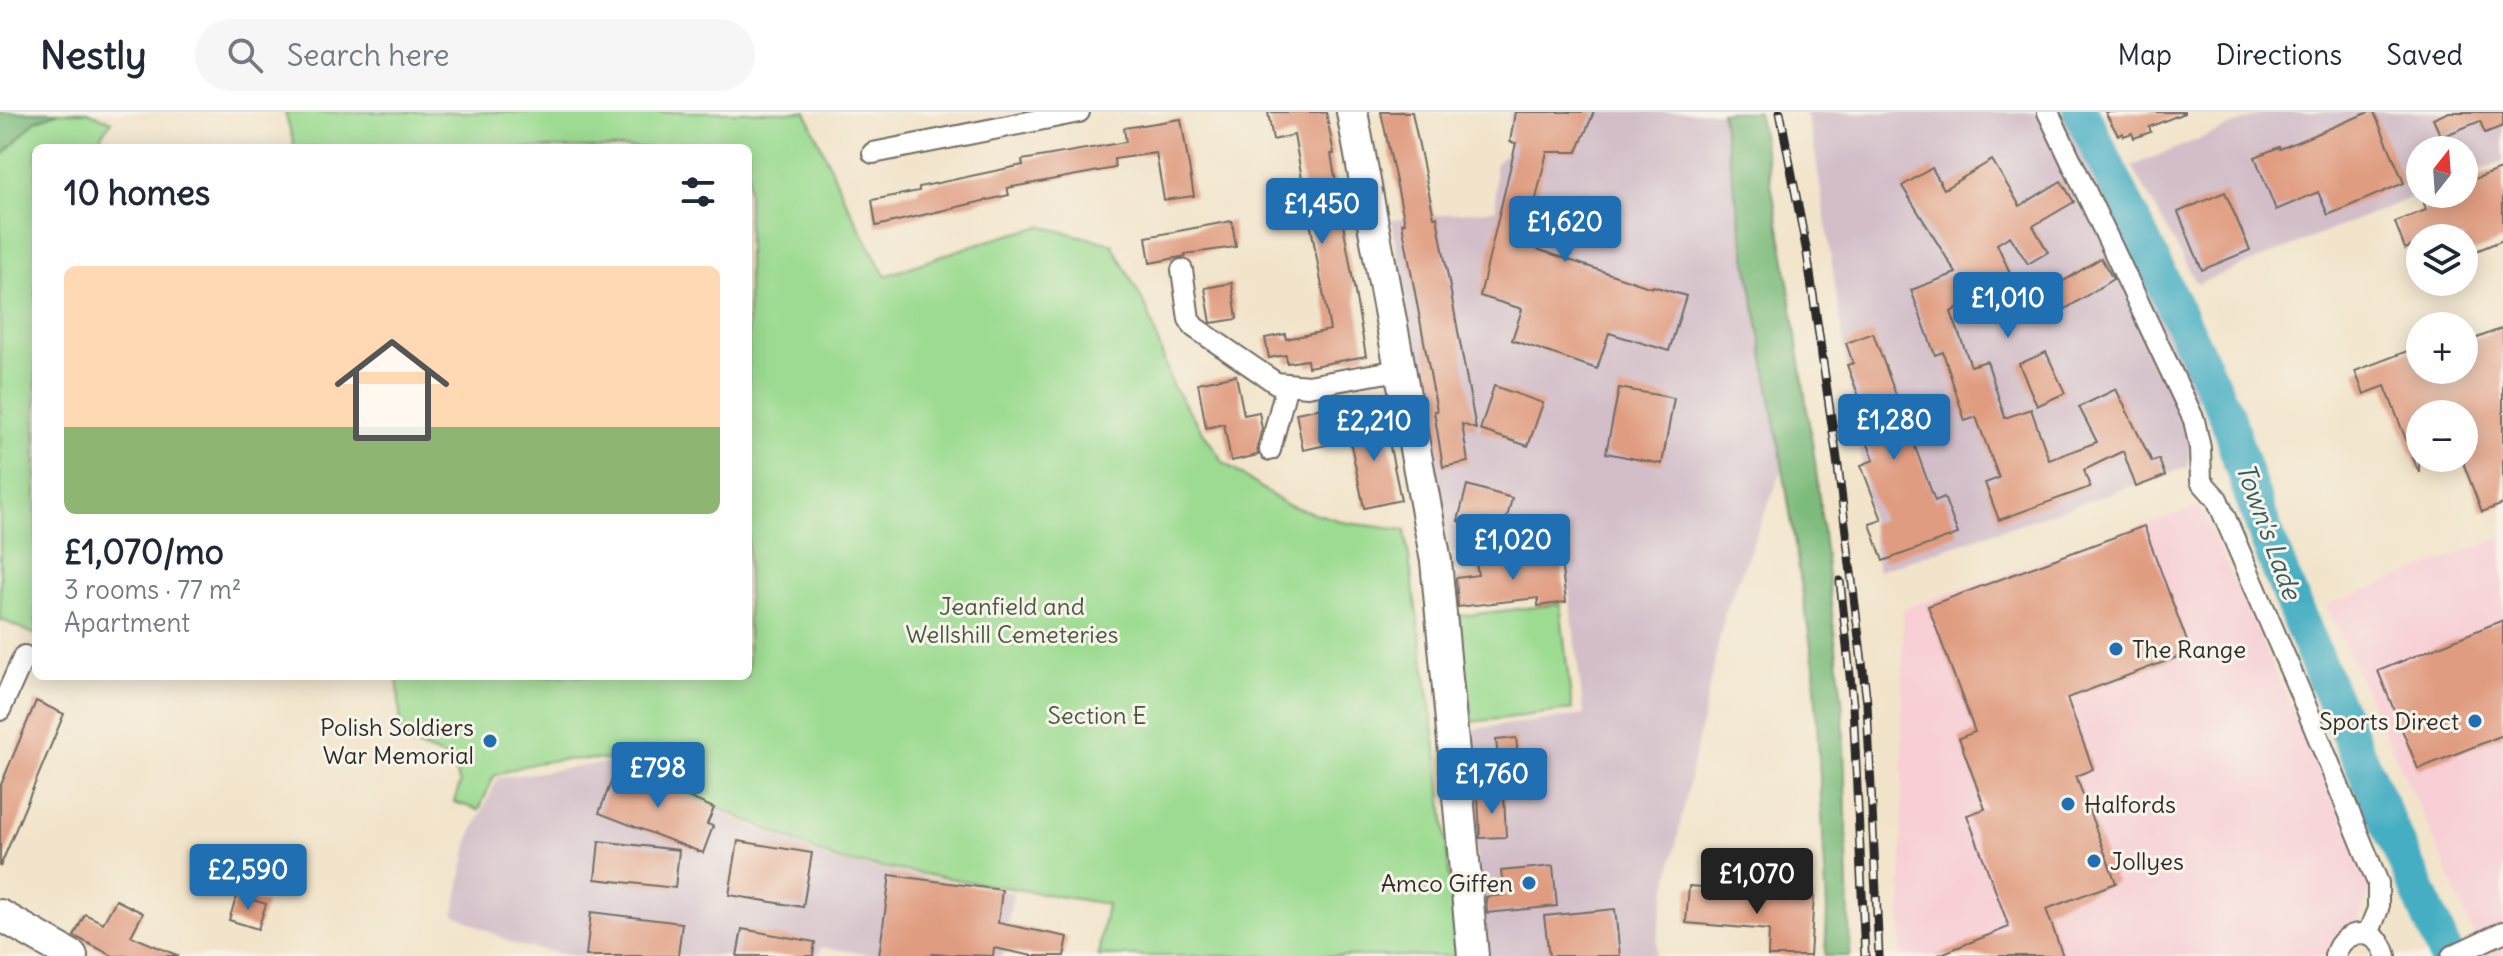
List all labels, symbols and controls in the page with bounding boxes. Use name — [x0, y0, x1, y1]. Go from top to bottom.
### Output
search box — [195, 19, 755, 91]
text: Nestly — [40, 32, 147, 79]
icon: search — [223, 33, 267, 77]
text: Search here — [287, 36, 449, 74]
text: Map — [2117, 37, 2172, 73]
text: Directions — [2216, 37, 2342, 73]
text: Saved — [2386, 37, 2463, 73]
north arrow — [2406, 136, 2478, 208]
map controls — [2406, 136, 2478, 472]
icon: filters — [676, 170, 720, 214]
text: 10 homes — [64, 171, 210, 214]
pin: £1,450 — [1257, 178, 1387, 246]
text: £1,450 — [1284, 187, 1360, 220]
pin: £1,620 — [1500, 196, 1630, 264]
text: £1,620 — [1527, 205, 1603, 238]
button: layers — [2406, 224, 2478, 296]
pin: £1,010 — [1943, 272, 2073, 340]
text: £1,010 — [1971, 281, 2045, 314]
button: + — [2406, 312, 2478, 384]
icon: home — [320, 318, 464, 462]
pin: £1,280 — [1829, 394, 1959, 462]
pin: £2,210 — [1309, 395, 1439, 463]
button: − — [2406, 400, 2478, 472]
text: £1,280 — [1856, 403, 1932, 436]
text: £2,210 — [1336, 404, 1412, 437]
water label: Town's Lade — [2229, 458, 2310, 605]
pin: £1,020 — [1448, 514, 1578, 582]
text: £1,020 — [1474, 523, 1552, 556]
text: £1,070/mo — [64, 530, 224, 573]
text: 3 rooms · 77 m² — [64, 573, 242, 606]
park label: Jeanfield and Wellshill Cemeteries — [905, 591, 1119, 649]
text: Apartment — [64, 606, 190, 639]
place label: The Range — [2132, 634, 2246, 664]
marker: The Range — [2107, 640, 2125, 658]
park label: Section E — [1047, 700, 1147, 730]
place label: Sports Direct — [2319, 706, 2459, 736]
place label: Polish Soldiers War Memorial — [320, 712, 474, 770]
marker: Sports Direct — [2466, 712, 2484, 730]
marker: Polish Soldiers War Memorial — [481, 732, 499, 750]
pin: £798 — [611, 742, 705, 810]
pin: £1,760 — [1427, 748, 1557, 816]
text: £798 — [630, 751, 686, 784]
text: £1,760 — [1455, 757, 1529, 790]
place label: Halfords — [2084, 789, 2176, 819]
marker: Halfords — [2059, 795, 2077, 813]
pin: £2,590 — [183, 844, 313, 912]
place label: Jollyes — [2110, 846, 2184, 876]
pin: £1,070 — [1692, 848, 1822, 916]
marker: Jollyes — [2085, 852, 2103, 870]
text: £2,590 — [208, 853, 288, 886]
text: £1,070 — [1719, 857, 1795, 890]
place label: Amco Giffen — [1381, 868, 1513, 898]
marker: Amco Giffen — [1520, 874, 1538, 892]

